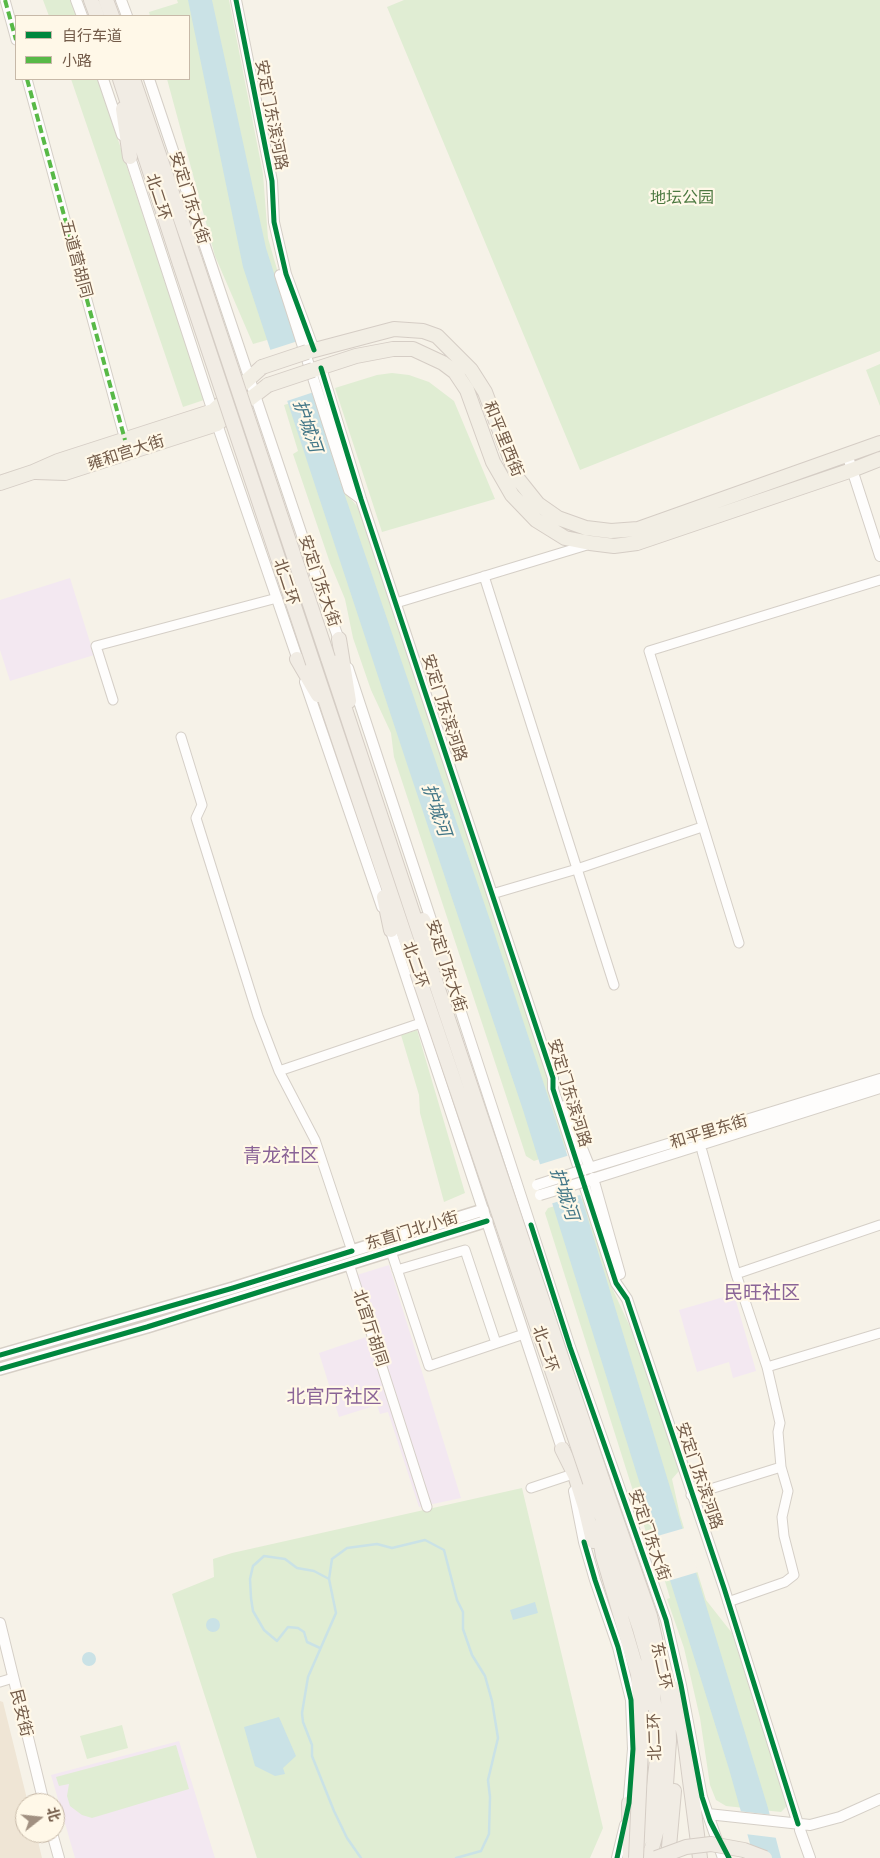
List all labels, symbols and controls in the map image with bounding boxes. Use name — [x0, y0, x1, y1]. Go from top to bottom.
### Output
legend — [15, 15, 190, 80]
text: 自行车道 — [62, 27, 122, 45]
text: 小路 — [62, 52, 92, 70]
street label: 安定门东滨河路 — [251, 58, 291, 172]
street label: 安定门东大街 — [165, 149, 213, 247]
street label: 北二环 — [141, 171, 175, 223]
park label: 地坛公园 — [650, 188, 714, 208]
street label: 五道营胡同 — [56, 218, 96, 300]
water label: 护城河 — [288, 397, 326, 455]
street label: 和平里西街 — [479, 398, 527, 480]
street label: 雍和宫大街 — [85, 432, 167, 474]
street label: 安定门东大街 — [294, 532, 344, 630]
street label: 北二环 — [269, 556, 303, 608]
street label: 安定门东滨河路 — [418, 652, 470, 764]
water label: 护城河 — [417, 781, 455, 839]
street label: 安定门东大街 — [422, 917, 470, 1015]
street label: 北二环 — [398, 939, 432, 991]
street label: 安定门东滨河路 — [543, 1037, 595, 1149]
street label: 和平里东街 — [668, 1111, 750, 1153]
district label: 青龙社区 — [243, 1145, 319, 1167]
water label: 护城河 — [545, 1165, 583, 1223]
street label: 东直门北小街 — [363, 1208, 461, 1254]
district label: 民旺社区 — [724, 1282, 800, 1304]
street label: 北官厅胡同 — [349, 1287, 391, 1369]
street label: 北二环 — [528, 1323, 562, 1375]
district label: 北官厅社区 — [287, 1386, 381, 1408]
street label: 安定门东滨河路 — [672, 1420, 726, 1532]
street label: 安定门东大街 — [624, 1486, 674, 1584]
street label: 东二环 — [647, 1641, 675, 1691]
street label: 民安街 — [6, 1687, 36, 1739]
street label: 北二环 — [645, 1713, 665, 1761]
north arrow — [15, 1793, 65, 1843]
text: 北 — [43, 1805, 64, 1823]

